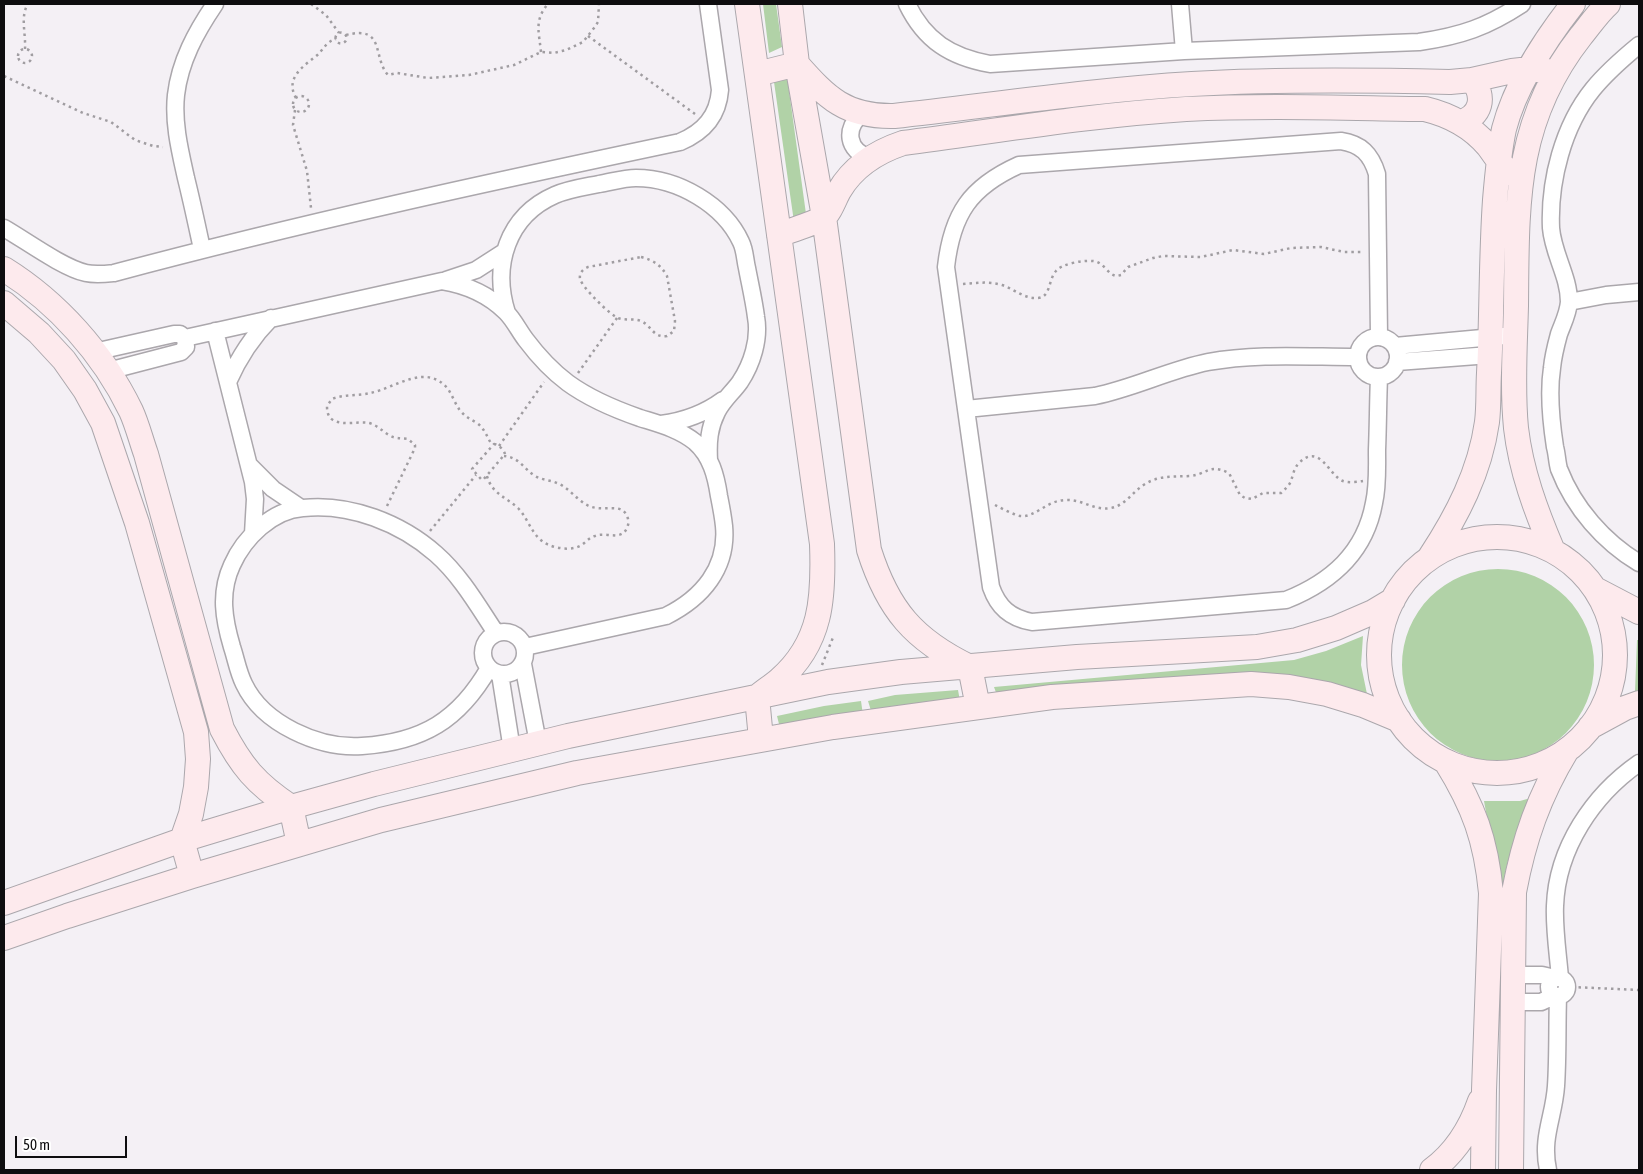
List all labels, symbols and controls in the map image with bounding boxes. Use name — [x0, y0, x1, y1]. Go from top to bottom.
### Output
scale bar — [18, 1126, 130, 1158]
text: 50 m — [23, 1136, 50, 1153]

